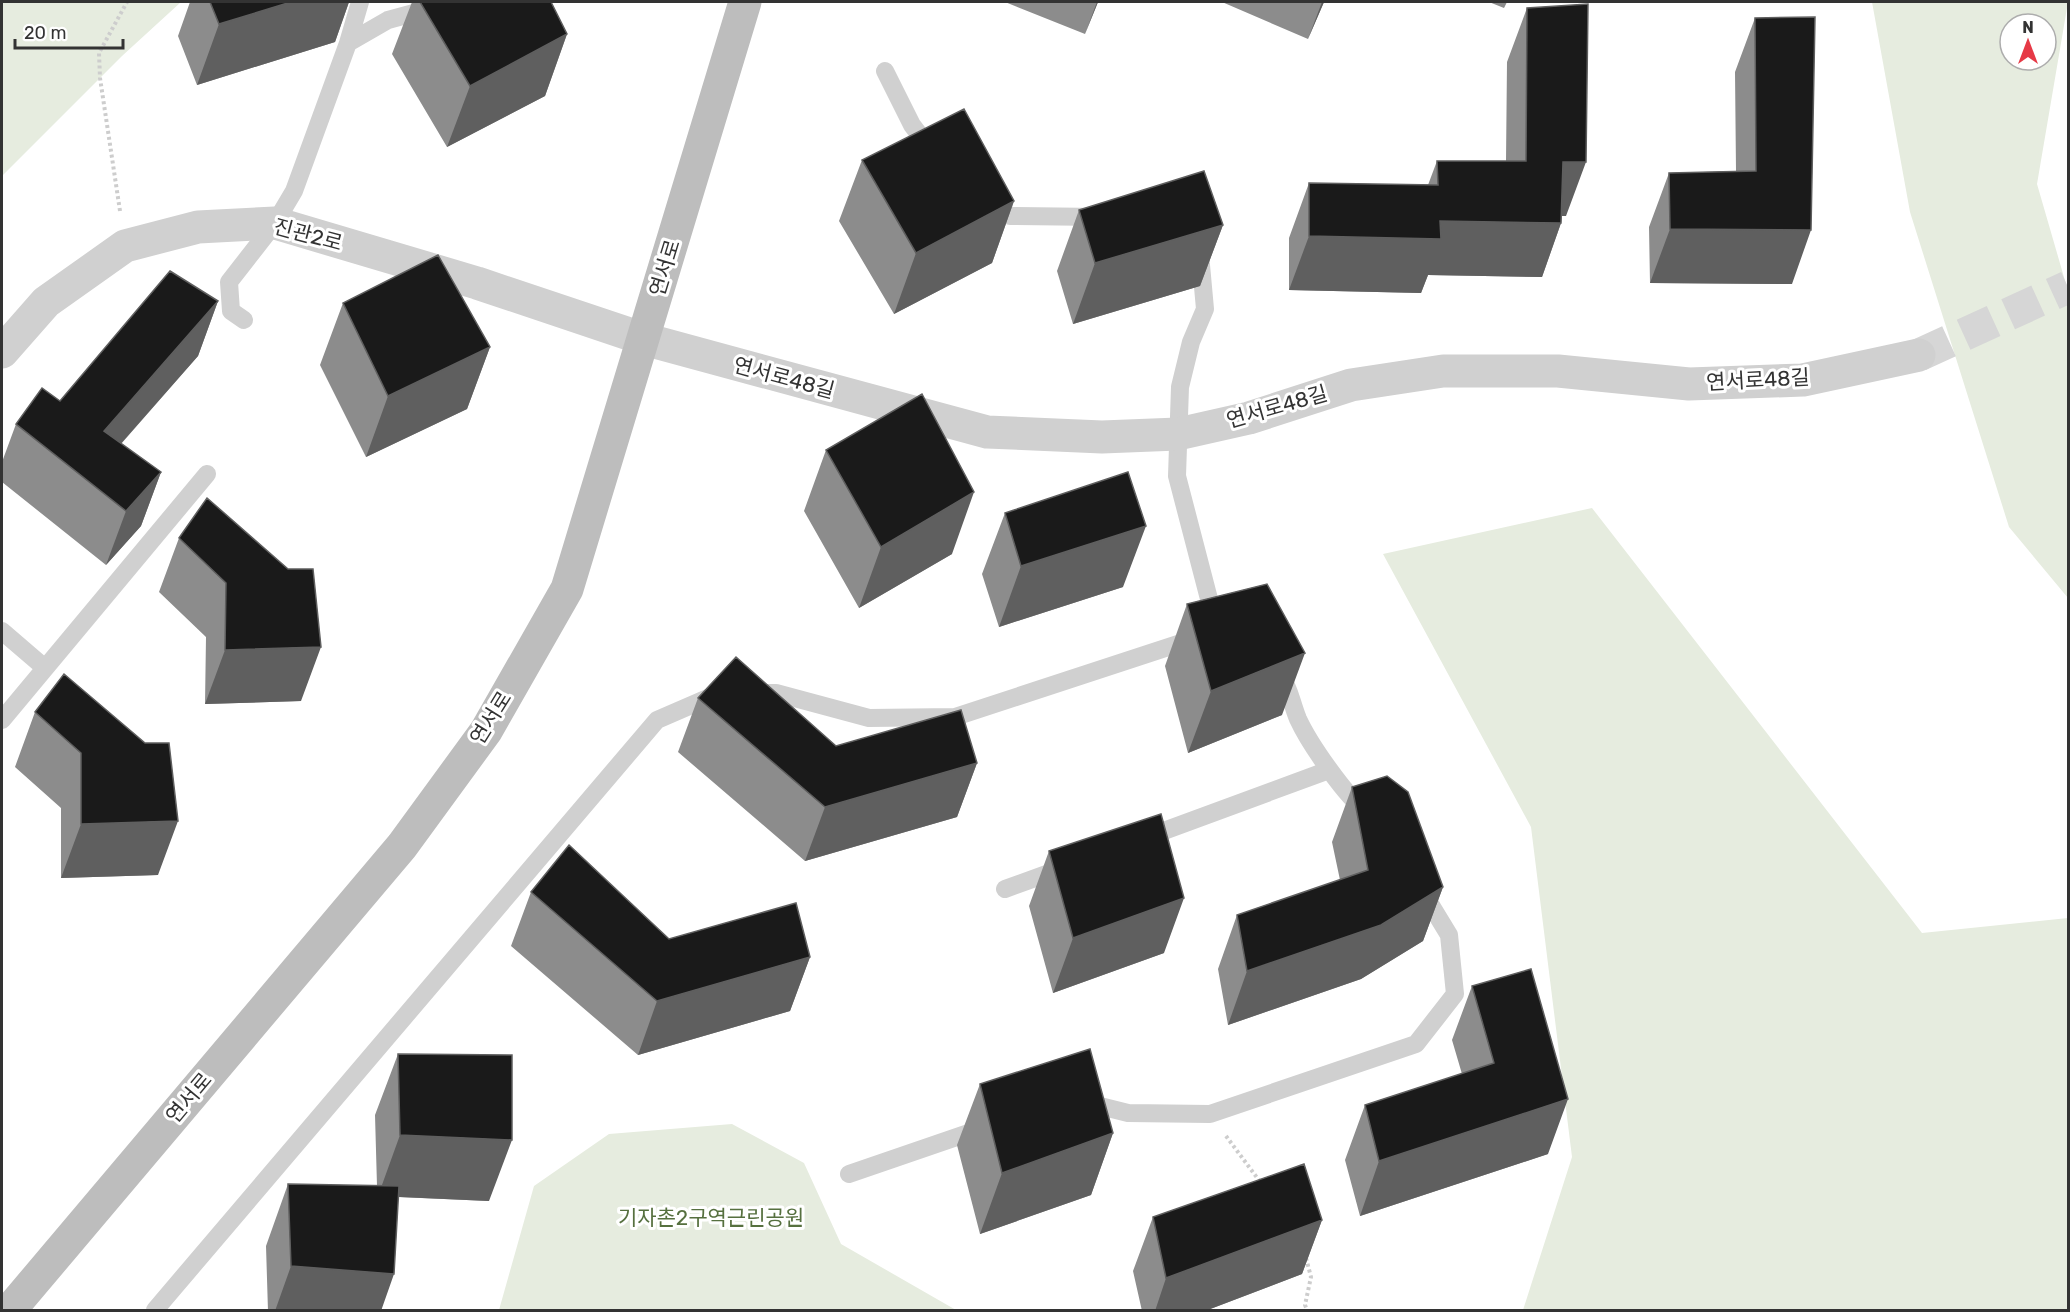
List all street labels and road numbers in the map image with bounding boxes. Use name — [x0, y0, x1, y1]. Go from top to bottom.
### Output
street label: 진관2로 — [271, 213, 345, 256]
street label: 연서로 — [644, 236, 685, 299]
street label: 연서로48길 — [731, 352, 837, 403]
street label: 연서로48길 — [1706, 364, 1810, 395]
street label: 연서로48길 — [1224, 380, 1330, 433]
street label: 연서로 — [465, 687, 517, 749]
street label: 연서로 — [160, 1067, 217, 1128]

